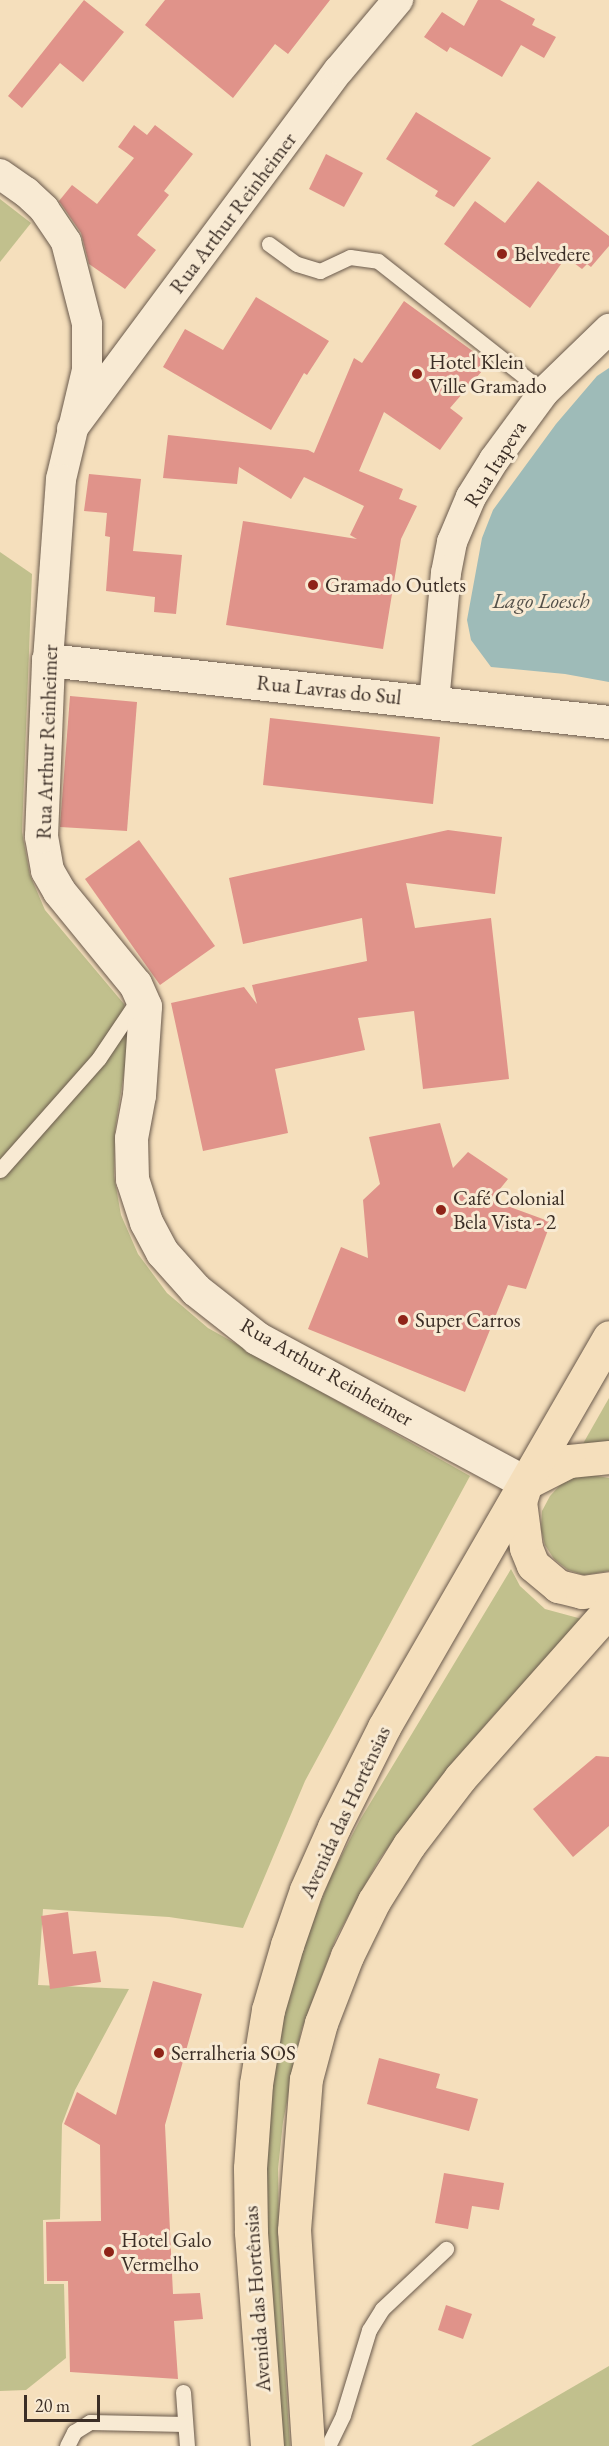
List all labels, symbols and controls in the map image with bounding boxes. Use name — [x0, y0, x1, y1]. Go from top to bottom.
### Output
street label: Rua Arthur Reinheimer — [164, 128, 302, 298]
place label: Belvedere — [514, 241, 590, 267]
marker: Belvedere — [495, 247, 509, 261]
place label: Hotel Klein Ville Gramado — [429, 349, 547, 399]
marker: Hotel Klein Ville Gramado — [410, 367, 424, 381]
street label: Rua Itapeva — [459, 416, 531, 512]
place label: Gramado Outlets — [325, 572, 466, 598]
marker: Gramado Outlets — [306, 578, 320, 592]
water label: Lago Loesch — [492, 588, 590, 614]
street label: Rua Arthur Reinheimer — [31, 644, 63, 840]
street label: Rua Lavras do Sul — [255, 670, 403, 710]
place label: Café Colonial Bela Vista - 2 — [453, 1185, 565, 1235]
marker: Café Colonial Bela Vista - 2 — [434, 1203, 448, 1217]
place label: Super Carros — [415, 1307, 521, 1333]
street label: Rua Arthur Reinheimer — [236, 1312, 418, 1432]
marker: Super Carros — [396, 1313, 410, 1327]
street label: Avenida das Hortênsias — [294, 1722, 396, 1902]
place label: Serralheria SOS — [171, 2040, 296, 2066]
marker: Serralheria SOS — [152, 2046, 166, 2060]
street label: Avenida das Hortênsias — [238, 2205, 276, 2393]
place label: Hotel Galo Vermelho — [121, 2227, 212, 2277]
marker: Hotel Galo Vermelho — [102, 2245, 116, 2259]
scale bar — [27, 2383, 104, 2421]
text: 20 m — [35, 2394, 70, 2417]

